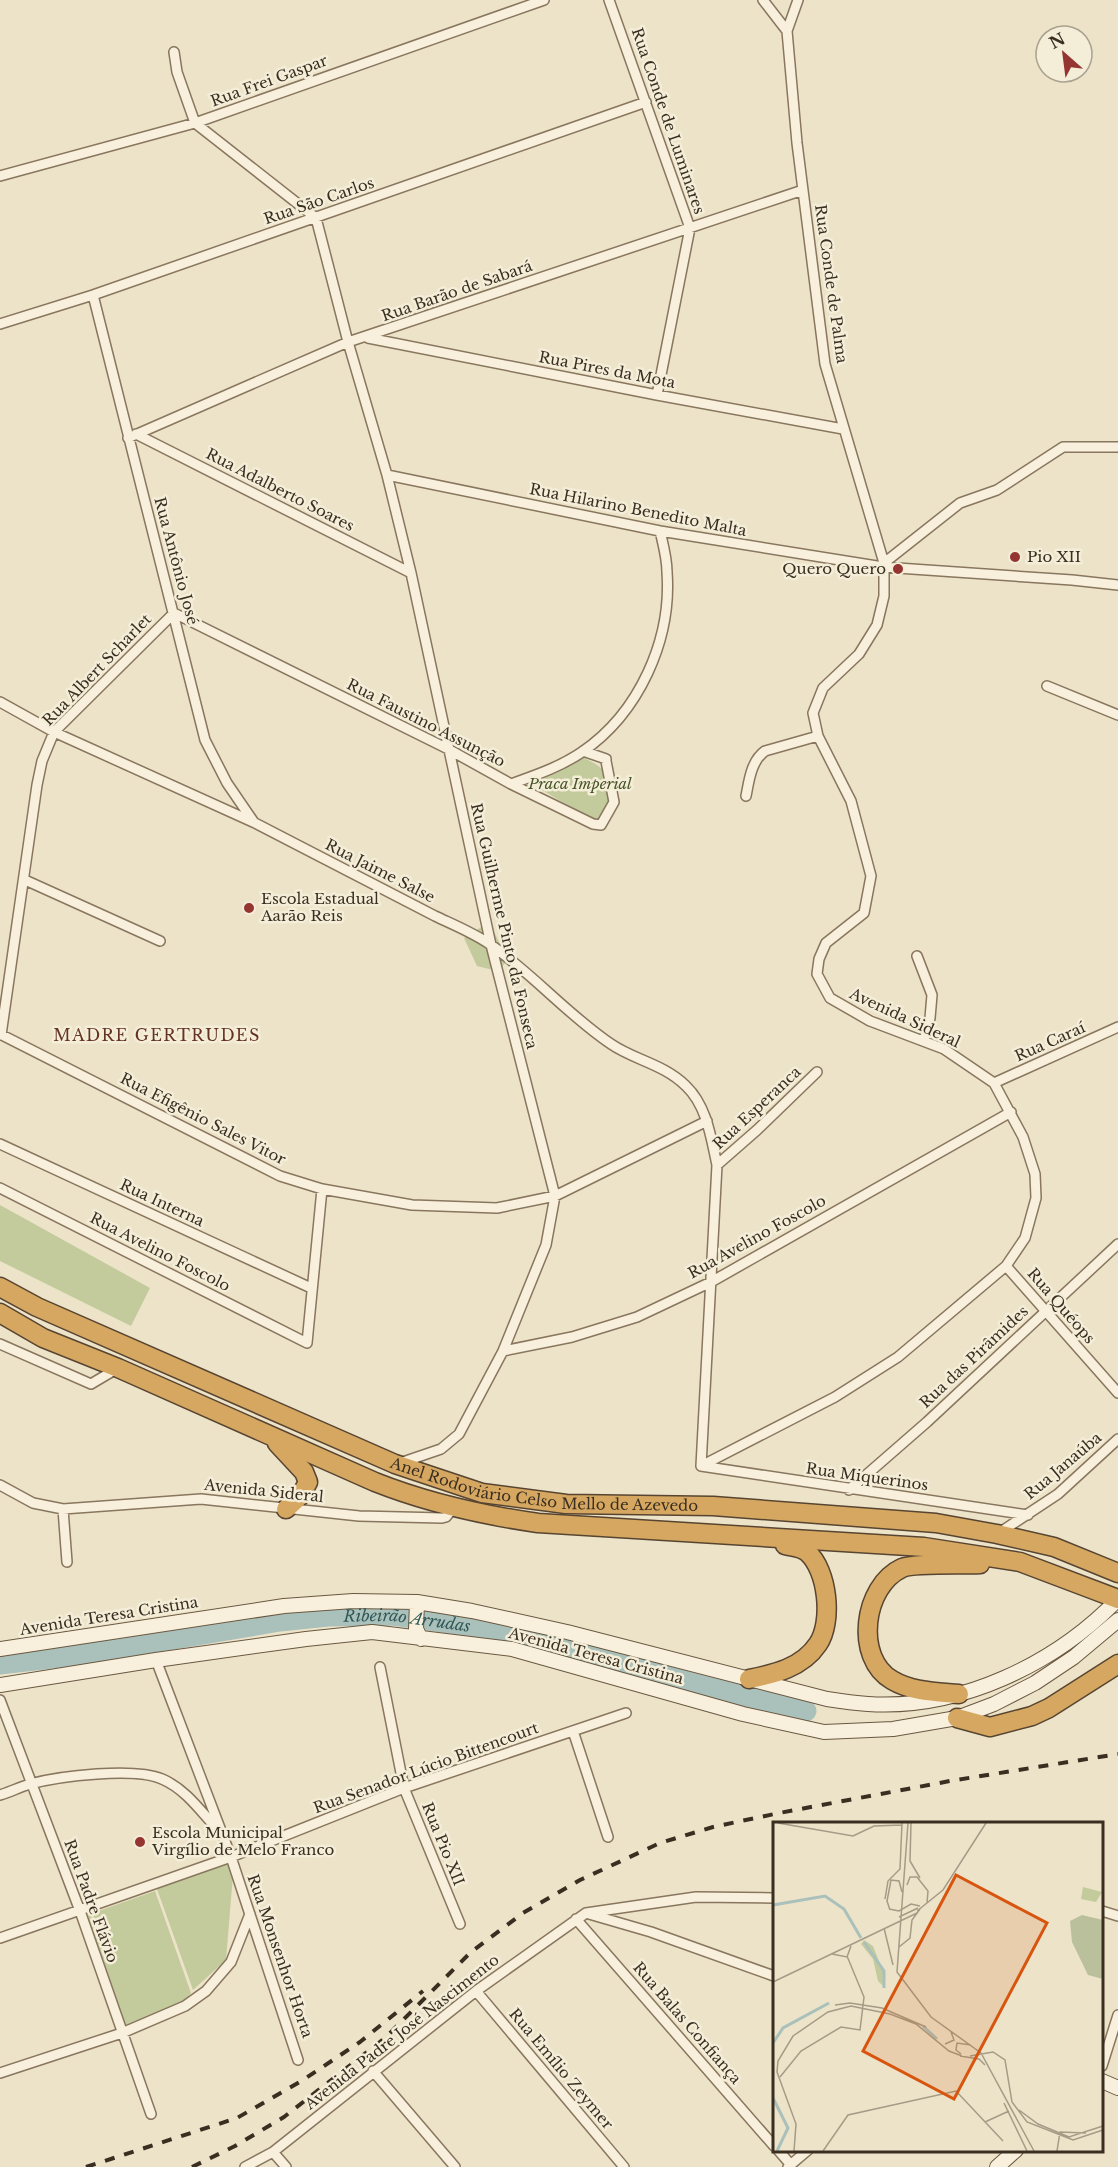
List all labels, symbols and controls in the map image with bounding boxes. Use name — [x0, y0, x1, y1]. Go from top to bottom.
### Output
north arrow — [1034, 24, 1094, 84]
street label: Rua Conde de Luminares — [628, 25, 709, 217]
text: N — [1046, 28, 1068, 53]
street label: Rua Frei Gaspar — [208, 50, 331, 111]
street label: Rua São Carlos — [261, 173, 377, 228]
street label: Rua Conde de Palma — [811, 203, 852, 365]
street label: Rua Barão de Sabará — [379, 256, 535, 325]
street label: Rua Pires da Mota — [537, 347, 678, 392]
street label: Rua Adalberto Soares — [203, 444, 358, 535]
street label: Rua Hilarino Benedito Malta — [528, 479, 749, 540]
street label: Rua Antônio José — [150, 495, 203, 627]
place label: Pio XII — [1027, 547, 1081, 566]
marker: Pio XII — [1008, 550, 1022, 564]
place label: Quero Quero — [782, 559, 886, 578]
marker: Quero Quero — [891, 562, 905, 576]
street label: Rua Albert Scharlet — [38, 609, 155, 730]
street label: Rua Faustino Assunção — [344, 674, 509, 771]
park label: Praca Imperial — [527, 774, 632, 793]
street label: Rua Guilherme Pinto da Fonseca — [467, 801, 542, 1051]
street label: Rua Jaime Salse — [322, 835, 438, 906]
place label: Escola Estadual Aarão Reis — [260, 889, 379, 925]
marker: Escola Estadual Aarão Reis — [242, 901, 256, 915]
street label: Avenida Sideral — [846, 983, 964, 1052]
street label: Rua Caraí — [1012, 1017, 1089, 1066]
district label: MADRE GERTRUDES — [53, 1025, 261, 1045]
street label: Rua Esperanca — [709, 1062, 805, 1153]
street label: Rua Efigênio Sales Vitor — [117, 1068, 290, 1169]
street label: Rua Interna — [117, 1175, 208, 1231]
street label: Rua Avelino Foscolo — [684, 1191, 829, 1282]
street label: Rua Avelino Foscolo — [87, 1208, 234, 1295]
street label: Rua Quéops — [1023, 1264, 1100, 1348]
street label: Rua das Pirâmides — [915, 1301, 1032, 1412]
street label: Rua Janaúba — [1020, 1427, 1106, 1503]
street label: Anel Rodoviário Celso Mello de Azevedo — [387, 1453, 698, 1515]
street label: Rua Miquerinos — [805, 1459, 930, 1495]
street label: Avenida Sideral — [202, 1475, 325, 1506]
street label: Avenida Teresa Cristina — [17, 1592, 200, 1639]
water label: Ribeirão Arrudas — [342, 1605, 472, 1636]
street label: Avenida Teresa Cristina — [506, 1623, 686, 1688]
street label: Rua Senador Lúcio Bittencourt — [311, 1718, 541, 1817]
street label: Rua Pio XII — [418, 1799, 469, 1888]
inset map — [773, 1822, 1103, 2152]
place label: Escola Municipal Virgílio de Melo Franco — [151, 1823, 334, 1859]
marker: Escola Municipal Virgílio de Melo Franco — [133, 1835, 147, 1849]
street label: Rua Padre Flávio — [60, 1837, 123, 1965]
street label: Rua Monsenhor Horta — [244, 1872, 318, 2041]
street label: Avenida Padre José Nascimento — [300, 1950, 503, 2114]
street label: Rua Balas Confiança — [629, 1958, 746, 2088]
street label: Rua Emílio Zeymer — [505, 2004, 618, 2134]

